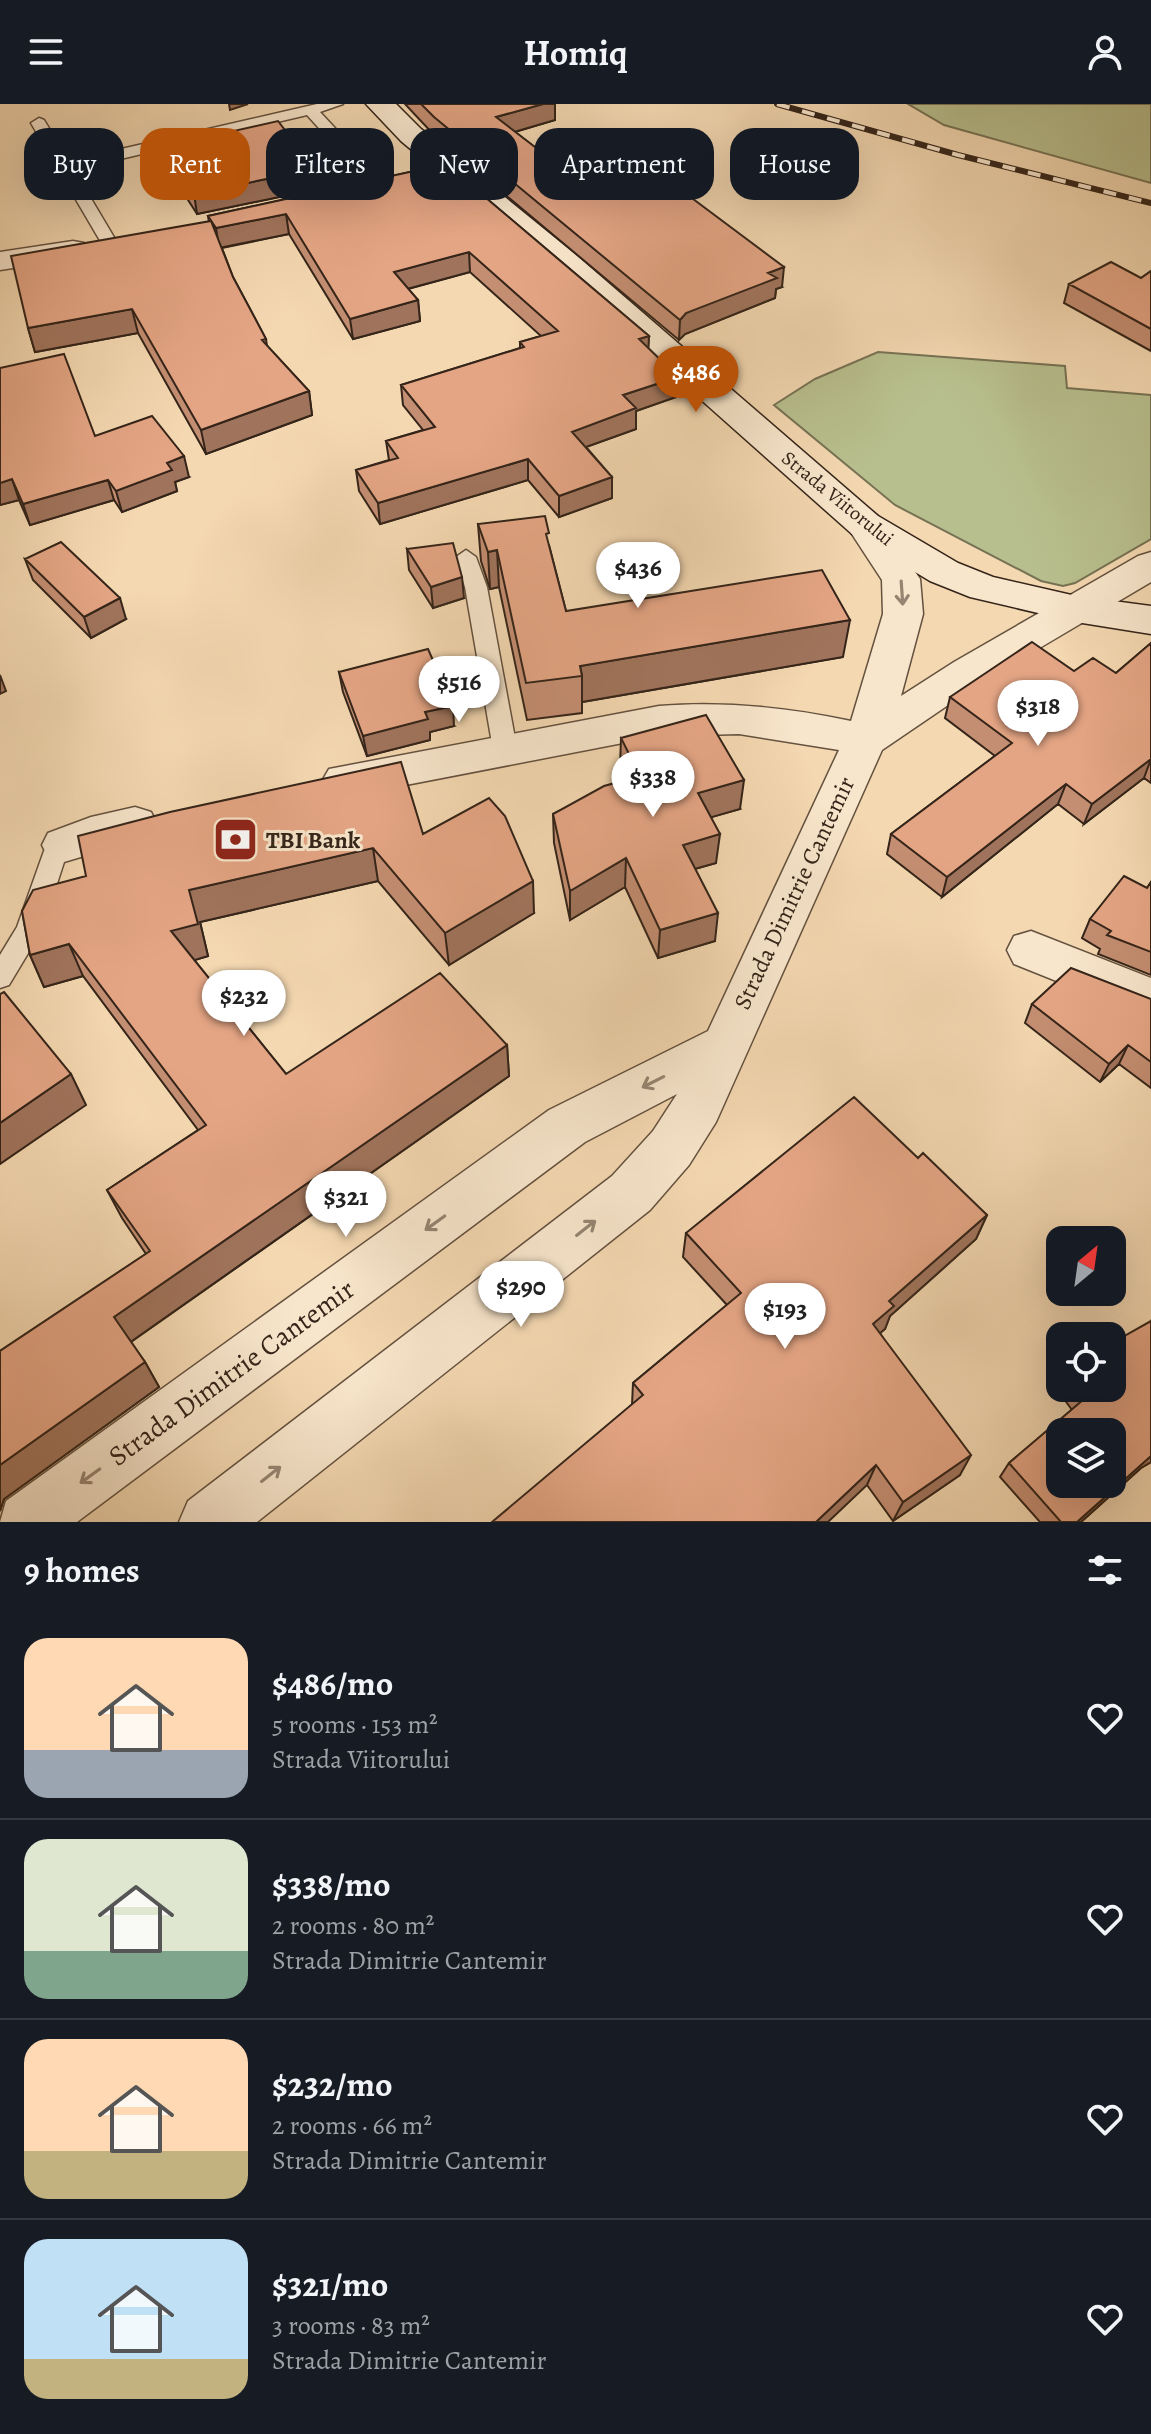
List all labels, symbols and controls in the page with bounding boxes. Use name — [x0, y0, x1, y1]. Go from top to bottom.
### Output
text: Homiq — [523, 28, 628, 77]
icon: menu — [24, 30, 68, 74]
icon: person — [1083, 30, 1127, 74]
chip: Buy — [24, 128, 124, 200]
chip: Rent — [140, 128, 250, 200]
chip: Filters — [266, 128, 394, 200]
chip: New — [410, 128, 518, 200]
chip: Apartment — [534, 128, 714, 200]
chip: House — [730, 128, 859, 200]
pin: $486 — [649, 346, 743, 414]
text: $486 — [672, 354, 720, 389]
street label: Strada Viitorului — [776, 445, 899, 552]
pin: $436 — [591, 542, 685, 610]
text: $436 — [614, 550, 662, 585]
one-way arrow — [895, 579, 910, 605]
pin: $516 — [412, 656, 506, 724]
text: $516 — [437, 664, 481, 699]
pin: $318 — [991, 680, 1085, 748]
text: $318 — [1015, 688, 1061, 723]
pin: $338 — [606, 751, 700, 819]
text: $338 — [630, 759, 676, 794]
street label: Strada Dimitrie Cantemir — [726, 771, 862, 1015]
bank icon: TBI Bank — [211, 816, 259, 864]
place label: TBI Bank — [266, 824, 361, 856]
pin: $232 — [197, 970, 291, 1038]
text: $232 — [220, 978, 268, 1013]
one-way arrow — [641, 1075, 665, 1091]
pin: $321 — [299, 1171, 393, 1239]
text: $321 — [323, 1179, 369, 1214]
one-way arrow — [424, 1214, 446, 1231]
one-way arrow — [575, 1219, 596, 1237]
north arrow — [1046, 1226, 1126, 1306]
map controls — [1046, 1226, 1126, 1498]
pin: $290 — [474, 1261, 568, 1329]
text: $290 — [496, 1269, 546, 1304]
street label: Strada Dimitrie Cantemir — [101, 1270, 363, 1475]
pin: $193 — [738, 1283, 832, 1351]
text: $193 — [763, 1291, 807, 1326]
button: locate — [1046, 1322, 1126, 1402]
button: layers — [1046, 1418, 1126, 1498]
one-way arrow — [260, 1465, 281, 1483]
one-way arrow — [79, 1468, 101, 1484]
text: 9 homes — [24, 1547, 140, 1594]
icon: filters — [1083, 1548, 1127, 1592]
text: $486/mo — [272, 1660, 393, 1707]
icon: home — [88, 1670, 184, 1766]
icon: heart — [1083, 1696, 1127, 1740]
text: 5 rooms · 153 m² — [272, 1707, 438, 1742]
text: Strada Viitorului — [272, 1742, 450, 1777]
text: $338/mo — [272, 1861, 391, 1908]
icon: home — [88, 1871, 184, 1967]
icon: heart — [1083, 1897, 1127, 1941]
text: 2 rooms · 80 m² — [272, 1908, 434, 1943]
text: Strada Dimitrie Cantemir — [272, 1943, 546, 1978]
text: $232/mo — [272, 2061, 393, 2108]
icon: home — [88, 2071, 184, 2167]
icon: heart — [1083, 2097, 1127, 2141]
text: 2 rooms · 66 m² — [272, 2108, 432, 2143]
text: Strada Dimitrie Cantemir — [272, 2143, 546, 2178]
text: $321/mo — [272, 2261, 388, 2308]
icon: home — [88, 2271, 184, 2367]
icon: heart — [1083, 2297, 1127, 2341]
text: 3 rooms · 83 m² — [272, 2308, 430, 2343]
text: Strada Dimitrie Cantemir — [272, 2343, 546, 2378]

